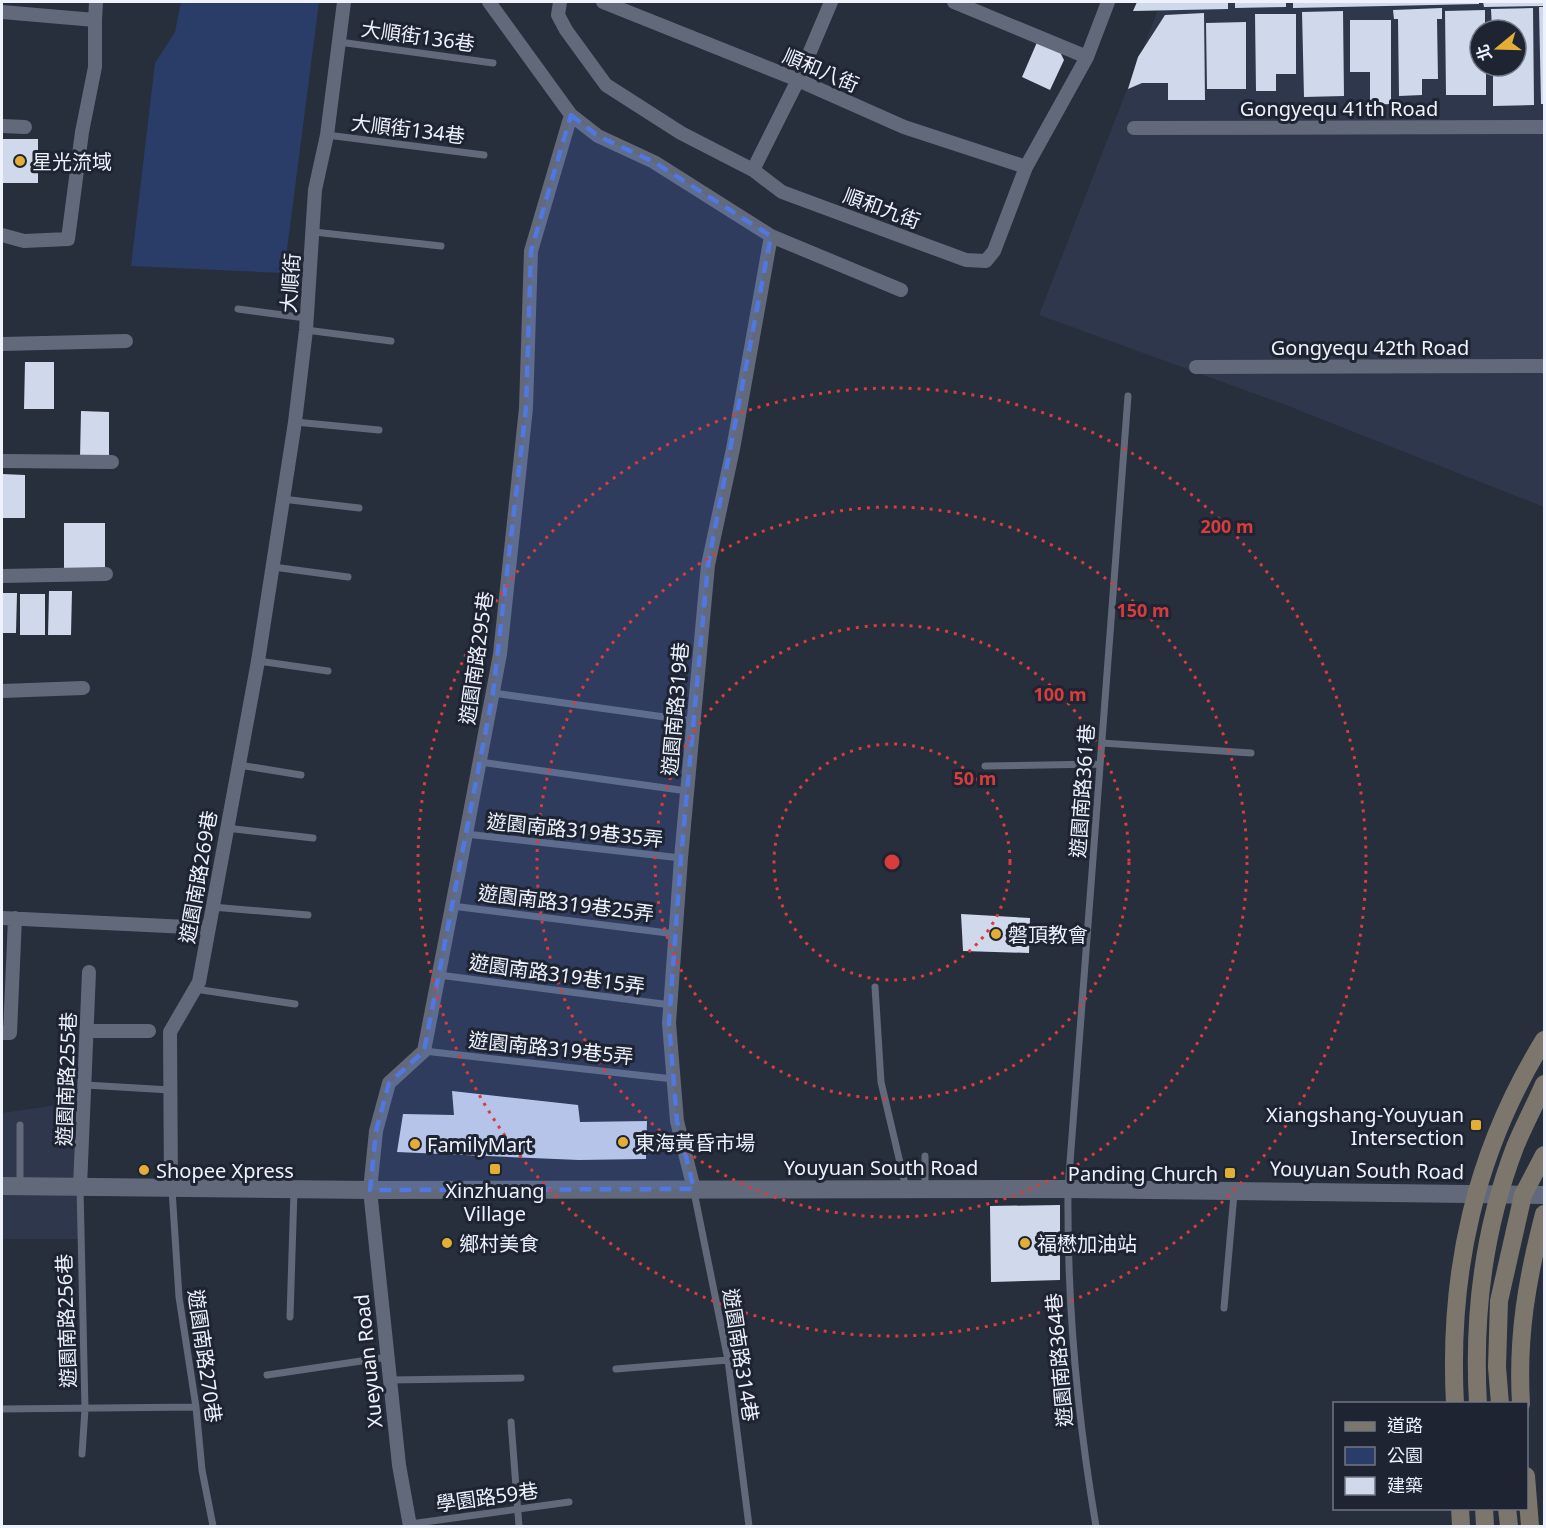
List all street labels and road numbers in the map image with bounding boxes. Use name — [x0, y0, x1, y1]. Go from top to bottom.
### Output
street label: 大順街136巷 — [360, 15, 476, 57]
street label: 順和八街 — [779, 42, 863, 98]
street label: Gongyequ 41th Road — [1240, 95, 1438, 122]
street label: 大順街134巷 — [350, 109, 466, 149]
street label: 順和九街 — [840, 182, 924, 234]
street label: 大順街 — [274, 252, 306, 314]
street label: Gongyequ 42th Road — [1271, 334, 1469, 361]
street label: 遊園南路295巷 — [453, 590, 499, 726]
street label: 遊園南路319巷 — [656, 641, 694, 777]
street label: 遊園南路361巷 — [1064, 723, 1100, 859]
street label: 遊園南路319巷35弄 — [485, 807, 665, 853]
street label: 遊園南路269巷 — [173, 809, 223, 945]
street label: 遊園南路319巷25弄 — [476, 879, 656, 927]
street label: 遊園南路319巷15弄 — [467, 948, 647, 1000]
street label: 遊園南路255巷 — [50, 1011, 82, 1147]
street label: 遊園南路319巷5弄 — [467, 1026, 635, 1070]
street label: Youyuan South Road — [784, 1154, 978, 1181]
street label: Youyuan South Road — [1270, 1155, 1464, 1185]
street label: 遊園南路256巷 — [50, 1253, 82, 1389]
street label: 遊園南路314巷 — [717, 1287, 765, 1423]
street label: 遊園南路270巷 — [182, 1288, 228, 1424]
street label: 遊園南路364巷 — [1040, 1292, 1078, 1428]
street label: Xueyuan Road — [348, 1293, 388, 1429]
street label: 學園路59巷 — [434, 1476, 540, 1518]

